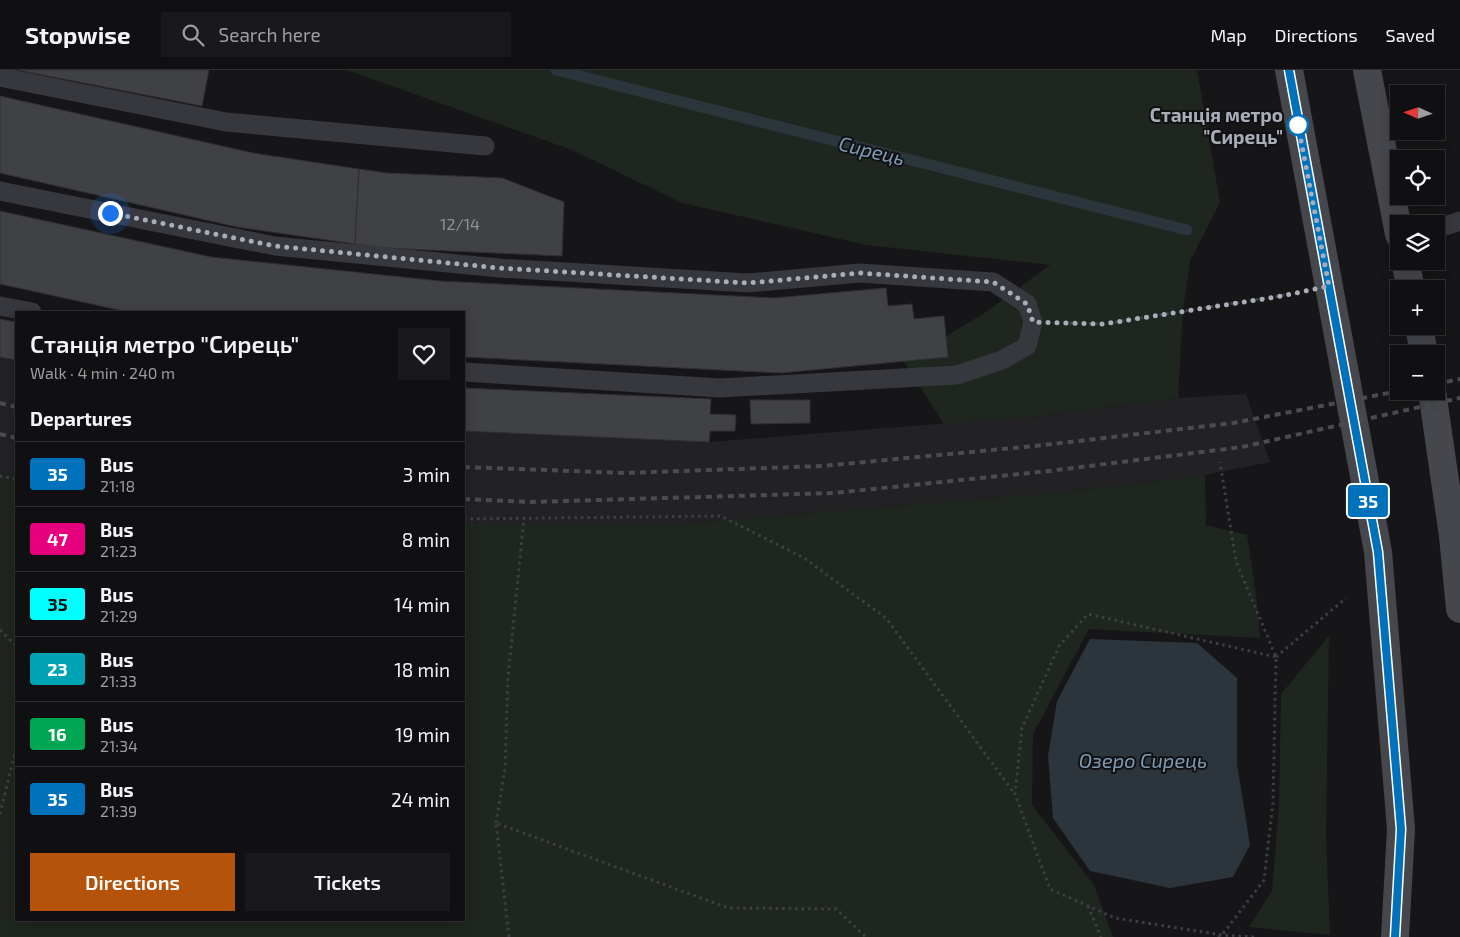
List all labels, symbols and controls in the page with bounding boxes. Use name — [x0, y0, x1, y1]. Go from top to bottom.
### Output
search box — [161, 12, 511, 57]
text: Stopwise — [25, 20, 131, 49]
icon: search — [179, 21, 207, 49]
text: Search here — [219, 23, 321, 46]
text: Map — [1210, 24, 1247, 46]
text: Directions — [1275, 24, 1358, 46]
text: Saved — [1386, 24, 1435, 46]
north arrow — [1390, 85, 1445, 140]
map controls — [1390, 85, 1445, 400]
place label: Станція метро "Сирець" — [1150, 103, 1283, 148]
marker: Станція метро "Сирець" — [1287, 114, 1309, 136]
water label: Сирець — [837, 130, 907, 170]
button: locate — [1390, 150, 1445, 205]
your location — [98, 201, 123, 226]
house number: 12/14 — [440, 214, 480, 233]
button: layers — [1390, 215, 1445, 270]
button: + — [1390, 280, 1445, 335]
button: heart — [398, 328, 450, 380]
text: Станція метро "Сирець" — [30, 329, 299, 358]
button: − — [1390, 345, 1445, 400]
text: Walk · 4 min · 240 m — [30, 363, 175, 382]
text: Departures — [30, 407, 132, 430]
text: Bus — [100, 453, 134, 476]
text: 35 — [47, 463, 68, 485]
text: 3 min — [403, 463, 450, 486]
text: 21:18 — [100, 476, 135, 495]
line badge: 35 — [1346, 485, 1390, 517]
text: 35 — [1358, 490, 1378, 512]
text: Bus — [100, 518, 134, 541]
text: 47 — [47, 528, 68, 550]
text: 8 min — [402, 528, 450, 551]
text: 21:23 — [100, 541, 137, 560]
text: Bus — [100, 583, 134, 606]
text: 35 — [47, 593, 68, 615]
text: 14 min — [394, 593, 450, 616]
text: 21:29 — [100, 606, 137, 625]
text: Bus — [100, 648, 134, 671]
text: 23 — [47, 658, 68, 680]
text: 18 min — [394, 658, 450, 681]
text: 21:33 — [100, 671, 137, 690]
text: Bus — [100, 713, 134, 736]
text: 16 — [48, 723, 67, 745]
text: 19 min — [395, 723, 450, 746]
text: 21:34 — [100, 736, 138, 755]
water label: Озеро Сирець — [1079, 748, 1207, 772]
text: Bus — [100, 778, 134, 801]
text: 35 — [47, 788, 68, 810]
text: 24 min — [391, 788, 450, 811]
text: 21:39 — [100, 801, 137, 820]
button: Directions — [30, 853, 235, 911]
button: Tickets — [245, 853, 450, 911]

